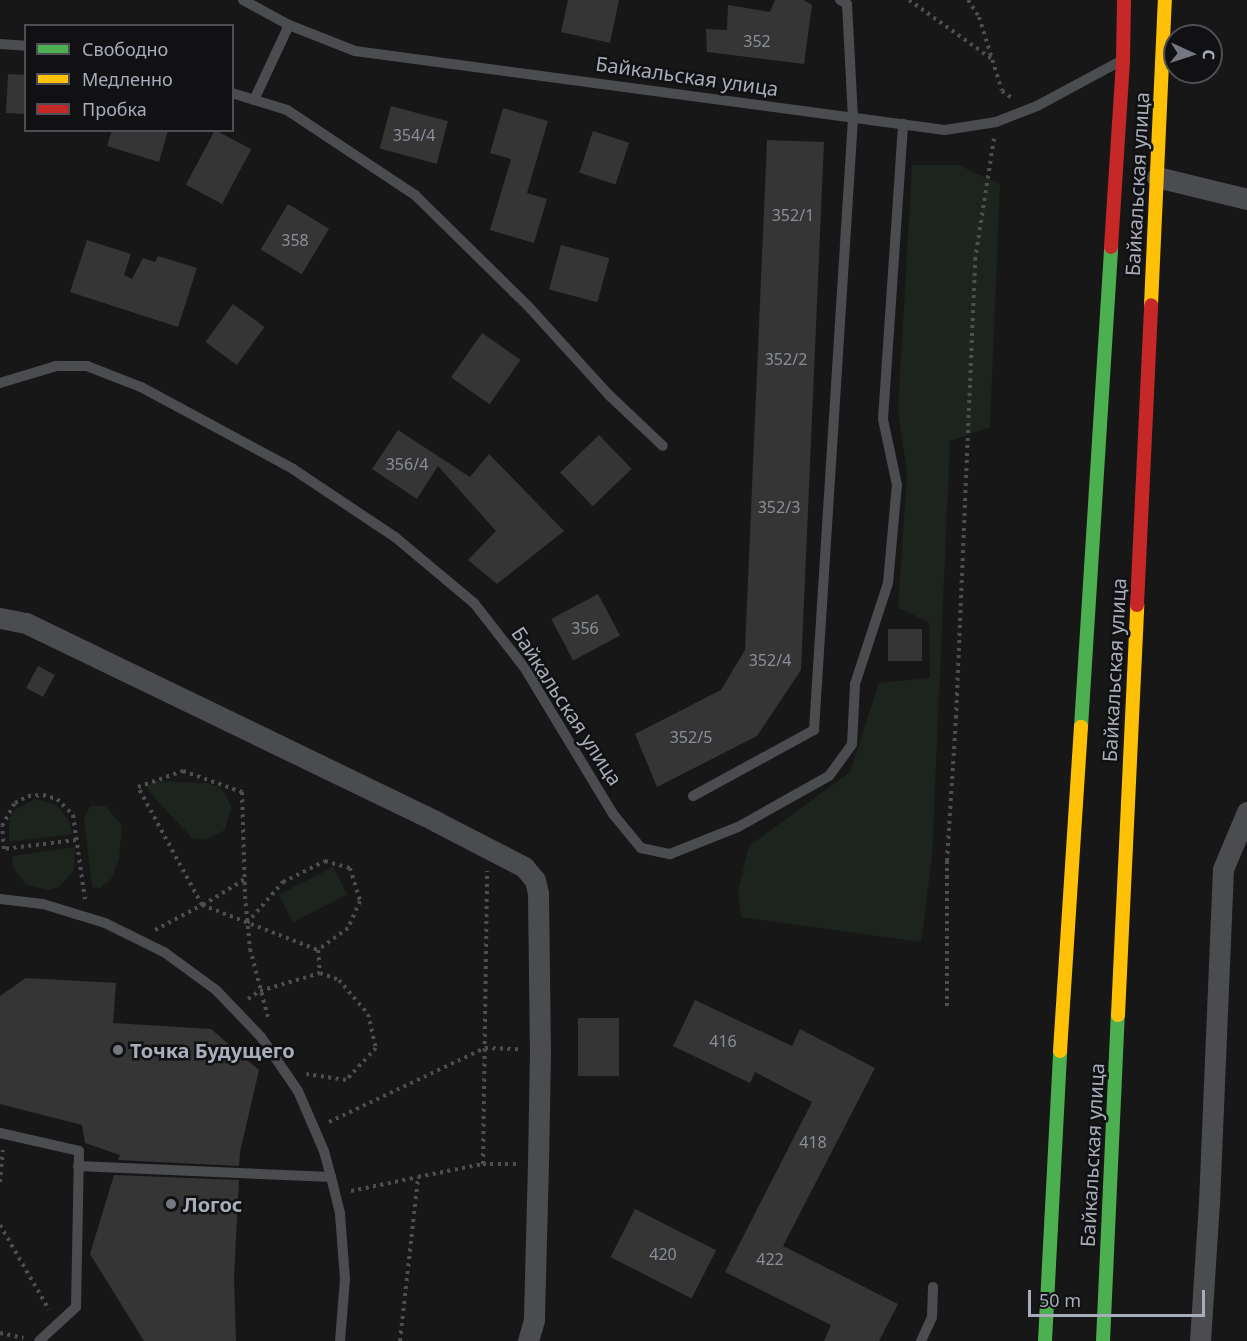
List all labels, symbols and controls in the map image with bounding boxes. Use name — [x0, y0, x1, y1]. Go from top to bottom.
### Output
legend — [24, 24, 234, 132]
north arrow — [1163, 24, 1223, 84]
house number: 352 — [743, 31, 771, 51]
text: Свободно — [82, 37, 168, 61]
text: С — [1198, 49, 1220, 61]
street label: Байкальская улица — [594, 51, 780, 101]
text: Медленно — [82, 67, 173, 91]
street label: Байкальская улица — [1120, 91, 1154, 277]
text: Пробка — [82, 97, 147, 121]
house number: 354/4 — [393, 125, 435, 145]
house number: 352/1 — [772, 205, 814, 225]
house number: 358 — [281, 230, 309, 250]
house number: 352/2 — [765, 349, 807, 369]
house number: 356/4 — [386, 454, 428, 474]
house number: 352/3 — [758, 497, 800, 517]
street label: Байкальская улица — [1097, 577, 1131, 763]
house number: 356 — [571, 618, 599, 638]
street label: Байкальская улица — [507, 622, 627, 790]
house number: 352/4 — [749, 650, 791, 670]
house number: 352/5 — [670, 727, 712, 747]
house number: 416 — [709, 1031, 737, 1051]
place label: Точка Будущего — [130, 1038, 295, 1062]
marker: Точка Будущего — [111, 1043, 125, 1057]
street label: Байкальская улица — [1075, 1062, 1109, 1248]
house number: 418 — [799, 1132, 827, 1152]
place label: Логос — [183, 1192, 242, 1216]
marker: Логос — [164, 1197, 178, 1211]
house number: 420 — [649, 1244, 677, 1264]
house number: 422 — [756, 1249, 784, 1269]
scale bar — [1031, 1278, 1208, 1316]
text: 50 m — [1039, 1288, 1081, 1312]

